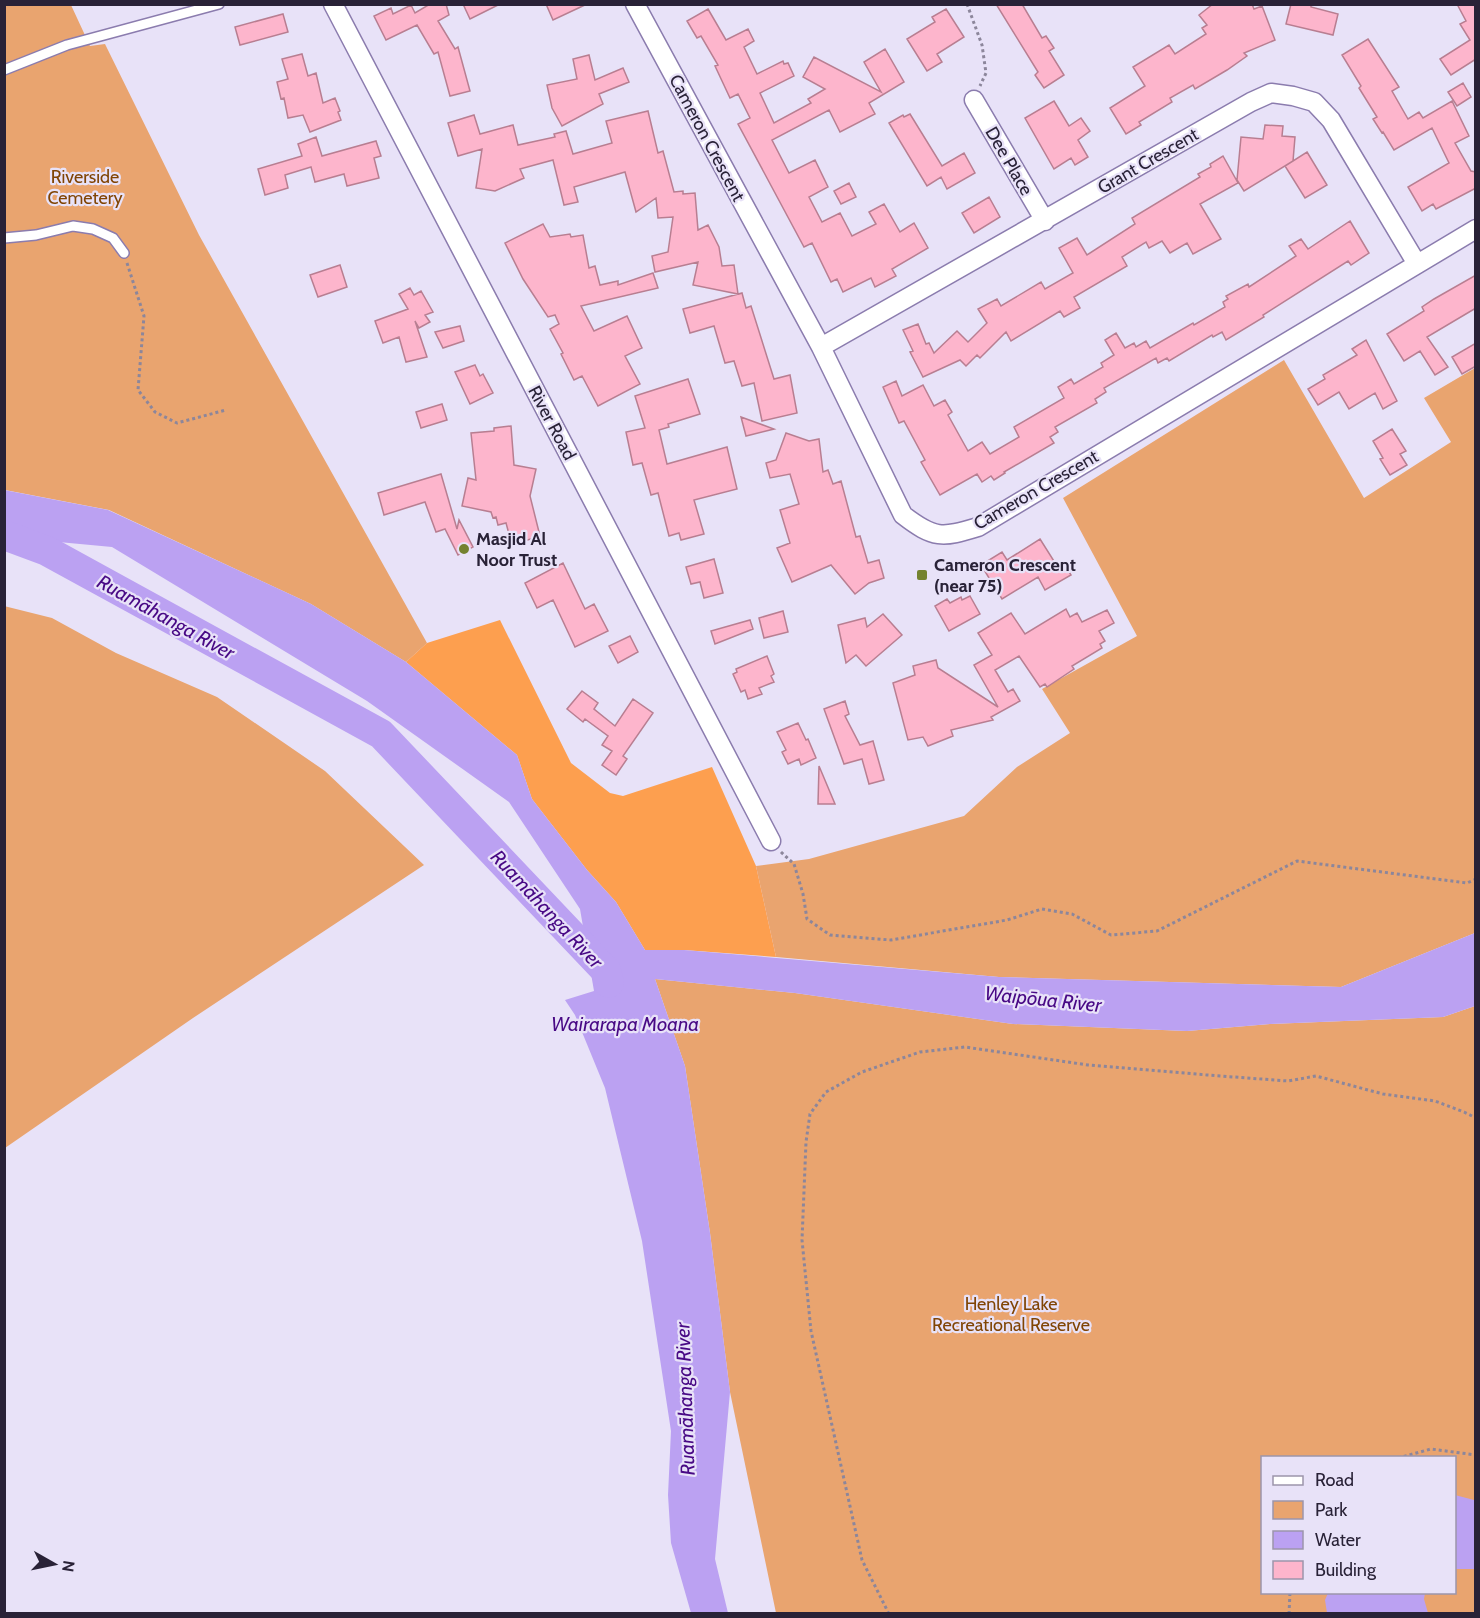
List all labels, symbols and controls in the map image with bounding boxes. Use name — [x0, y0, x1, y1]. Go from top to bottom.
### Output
street label: Cameron Crescent — [664, 71, 750, 205]
street label: Dee Place — [981, 123, 1037, 199]
street label: Grant Crescent — [1094, 123, 1202, 199]
park label: Riverside Cemetery — [47, 166, 123, 209]
street label: River Road — [523, 382, 581, 464]
street label: Cameron Crescent — [970, 445, 1102, 535]
place label: Masjid Al Noor Trust — [476, 528, 557, 571]
marker: Masjid Al Noor Trust — [457, 542, 471, 556]
place label: Cameron Crescent (near 75) — [934, 554, 1076, 597]
marker: Cameron Crescent (near 75) — [915, 568, 929, 582]
water label: Ruamāhanga River — [93, 569, 240, 665]
water label: Ruamāhanga River — [486, 845, 609, 974]
water label: Waipōua River — [984, 981, 1103, 1017]
water label: Wairarapa Moana — [551, 1012, 699, 1036]
park label: Henley Lake Recreational Reserve — [932, 1293, 1090, 1336]
water label: Ruamāhanga River — [670, 1321, 700, 1476]
legend — [1261, 1456, 1456, 1594]
text: Road — [1315, 1469, 1354, 1491]
text: Park — [1315, 1499, 1348, 1521]
text: Water — [1315, 1529, 1361, 1551]
north arrow — [24, 1534, 84, 1594]
text: N — [58, 1559, 79, 1573]
text: Building — [1315, 1559, 1377, 1581]

